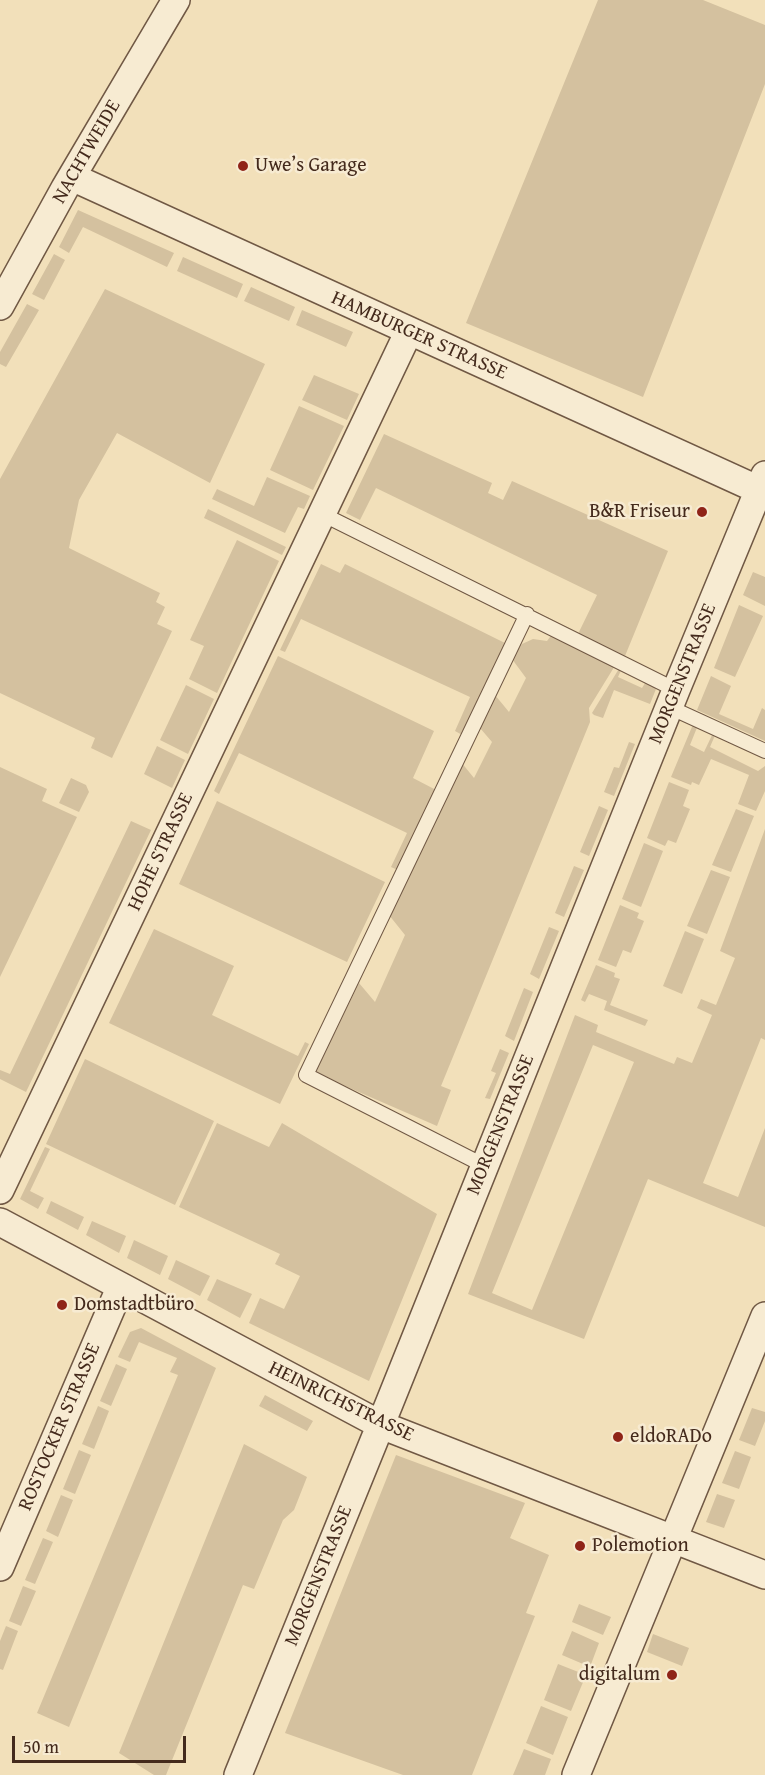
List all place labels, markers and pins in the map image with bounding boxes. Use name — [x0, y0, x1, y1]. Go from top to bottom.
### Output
place label: Uwe’s Garage — [255, 154, 367, 178]
marker: Uwe’s Garage — [236, 159, 250, 173]
place label: B&R Friseur — [589, 500, 690, 524]
marker: B&R Friseur — [695, 505, 709, 519]
place label: Domstadtbüro — [74, 1293, 194, 1317]
marker: Domstadtbüro — [55, 1298, 69, 1312]
place label: eldoRADo — [630, 1425, 712, 1449]
marker: eldoRADo — [611, 1430, 625, 1444]
place label: Polemotion — [592, 1534, 689, 1558]
marker: Polemotion — [573, 1539, 587, 1553]
place label: digitalum — [579, 1663, 660, 1687]
marker: digitalum — [665, 1668, 679, 1682]

